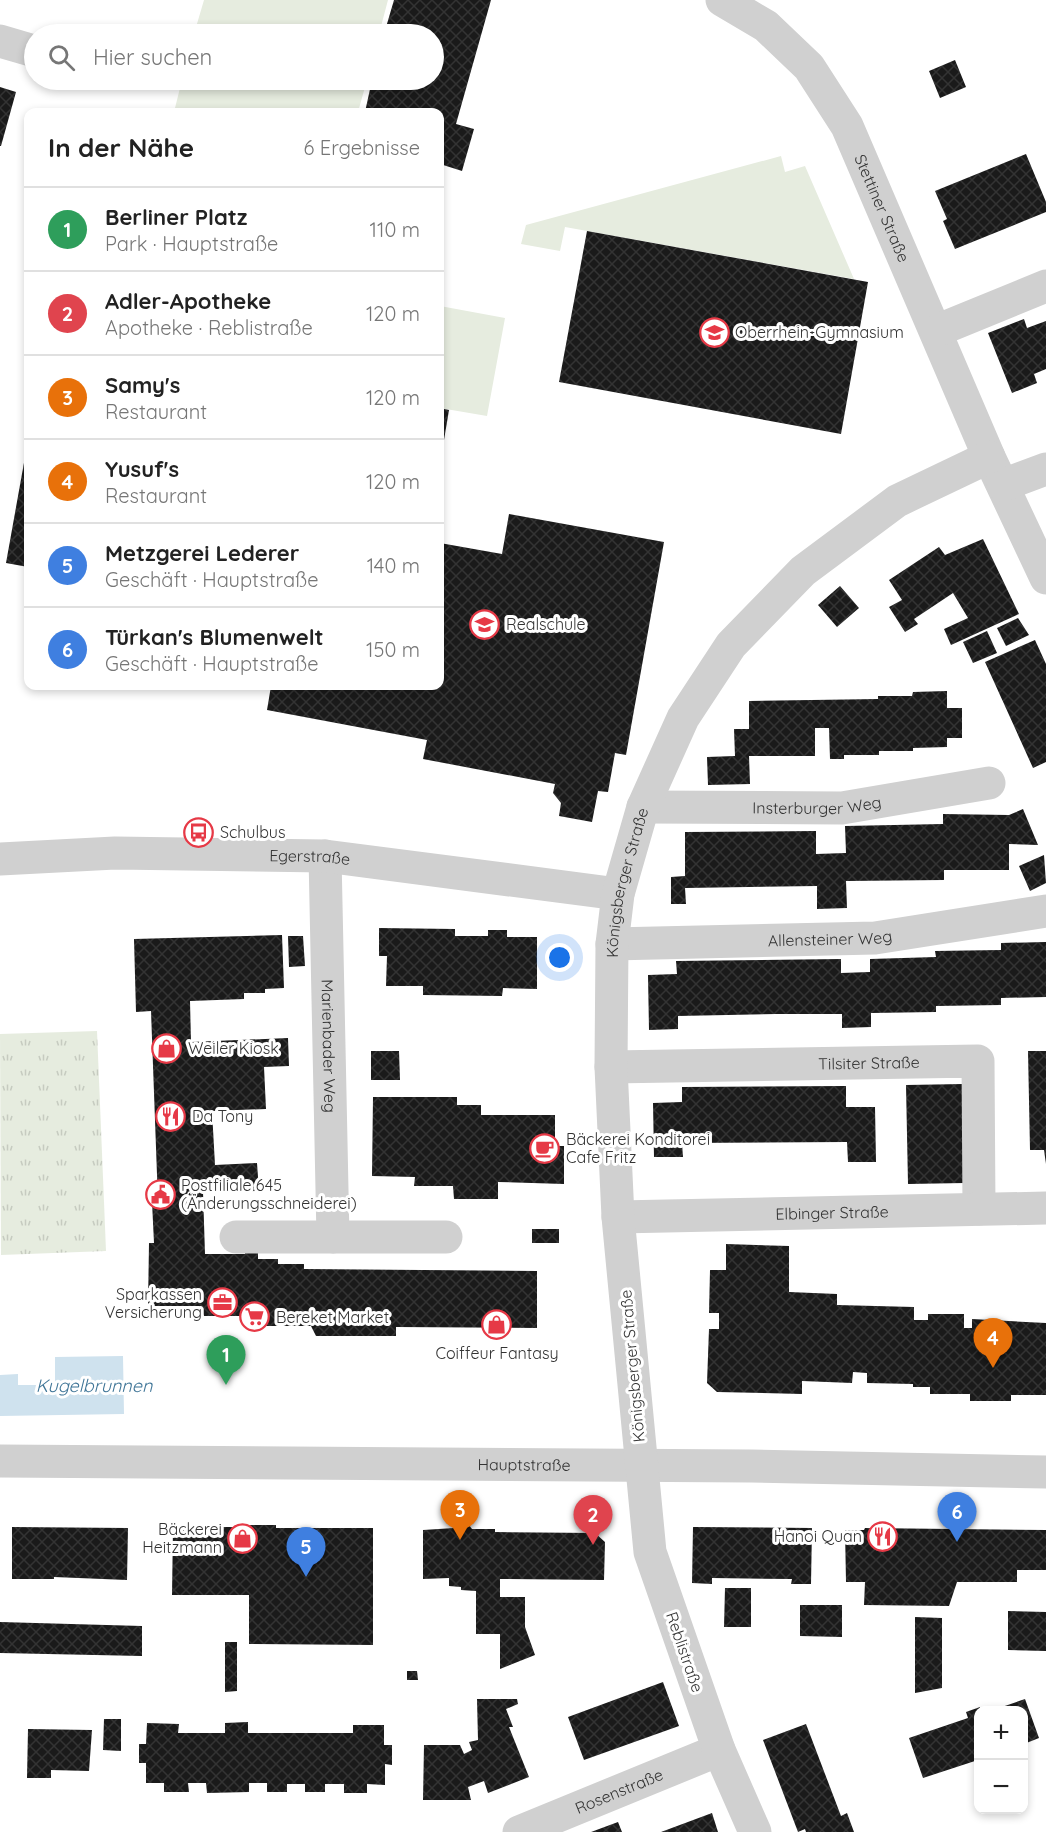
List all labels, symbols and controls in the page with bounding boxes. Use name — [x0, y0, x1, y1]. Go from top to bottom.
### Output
search box — [24, 24, 444, 90]
icon: search — [45, 41, 78, 74]
text: Hier suchen — [93, 43, 212, 71]
text: In der Nähe — [48, 131, 194, 164]
text: 6 Ergebnisse — [304, 135, 420, 160]
street label: Stettiner Straße — [850, 151, 914, 265]
text: Berliner Platz — [105, 203, 248, 231]
text: 1 — [64, 217, 71, 242]
text: 110 m — [370, 217, 420, 242]
text: Park · Hauptstraße — [105, 231, 278, 256]
text: Adler-Apotheke — [105, 287, 271, 315]
text: 2 — [62, 301, 73, 326]
text: 120 m — [366, 301, 420, 326]
text: Apotheke · Reblistraße — [105, 315, 313, 340]
school or university icon: Oberrhein-Gymnasium — [698, 316, 730, 348]
place label: Oberrhein-Gymnasium — [735, 322, 904, 342]
text: Samy's — [105, 371, 180, 399]
text: 3 — [62, 385, 73, 410]
text: 120 m — [366, 385, 420, 410]
text: Restaurant — [105, 399, 207, 424]
text: Yusuf's — [105, 455, 179, 483]
text: 4 — [62, 469, 73, 494]
text: 120 m — [366, 469, 420, 494]
text: Restaurant — [105, 483, 207, 508]
text: Metzgerei Lederer — [105, 539, 299, 567]
text: 5 — [62, 553, 73, 578]
text: 140 m — [367, 553, 420, 578]
text: Geschäft · Hauptstraße — [105, 567, 318, 592]
school or university icon: Realschule — [469, 608, 501, 640]
place label: Realschule — [506, 614, 586, 634]
text: Türkan's Blumenwelt — [105, 623, 324, 651]
text: 6 — [62, 637, 73, 662]
text: 150 m — [366, 637, 420, 662]
text: Geschäft · Hauptstraße — [105, 651, 318, 676]
street label: Insterburger Weg — [752, 791, 883, 818]
street label: Königsberger Straße — [602, 805, 652, 958]
bus stop icon: Schulbus — [183, 816, 215, 848]
place label: Schulbus — [220, 822, 285, 842]
street label: Egerstraße — [269, 845, 351, 869]
street label: Allensteiner Weg — [768, 925, 893, 950]
your location — [545, 943, 574, 972]
street label: Marienbader Weg — [318, 979, 340, 1113]
shop icon: Weiler Kiosk — [151, 1032, 183, 1064]
place label: Weiler Kiosk — [188, 1038, 279, 1058]
street label: Tilsiter Straße — [818, 1052, 920, 1074]
restaurant icon: Da Tony — [155, 1100, 187, 1132]
place label: Da Tony — [192, 1106, 253, 1126]
place label: Bäckerei Konditorei Cafe Fritz — [566, 1129, 710, 1167]
cafe icon: Bäckerei Konditorei Cafe Fritz — [529, 1132, 561, 1164]
place label: Postfiliale 645 (Änderungsschneiderei) — [181, 1175, 357, 1213]
public building icon: Postfiliale 645 (Änderungsschneiderei) — [144, 1178, 176, 1210]
street label: Elbinger Straße — [775, 1201, 889, 1224]
place label: Sparkassen Versicherung — [105, 1284, 202, 1322]
office icon: Sparkassen Versicherung — [207, 1287, 239, 1319]
street label: Königsberger Straße — [615, 1289, 649, 1443]
supermarket icon: Bereket Market — [239, 1301, 271, 1333]
place label: Bereket Market — [276, 1307, 389, 1327]
shop icon: Coiffeur Fantasy — [481, 1309, 513, 1341]
pin: 4 — [974, 1318, 1012, 1368]
pin: 1 — [206, 1336, 246, 1385]
place label: Coiffeur Fantasy — [435, 1343, 559, 1363]
water label: Kugelbrunnen — [36, 1374, 153, 1397]
street label: Hauptstraße — [477, 1454, 571, 1475]
pin: 3 — [440, 1490, 480, 1540]
pin: 6 — [938, 1492, 976, 1542]
pin: 2 — [574, 1496, 612, 1545]
place label: Bäckerei Heitzmann — [142, 1519, 222, 1557]
restaurant icon: Hanoi Quan — [867, 1520, 899, 1552]
shop icon: Bäckerei Heitzmann — [227, 1522, 259, 1554]
place label: Hanoi Quan — [774, 1526, 862, 1546]
pin: 5 — [286, 1528, 326, 1577]
street label: Reblistraße — [662, 1609, 708, 1695]
map controls — [974, 1706, 1028, 1814]
button: + — [974, 1706, 1028, 1760]
button: − — [974, 1760, 1028, 1814]
street label: Rosenstraße — [572, 1764, 666, 1818]

